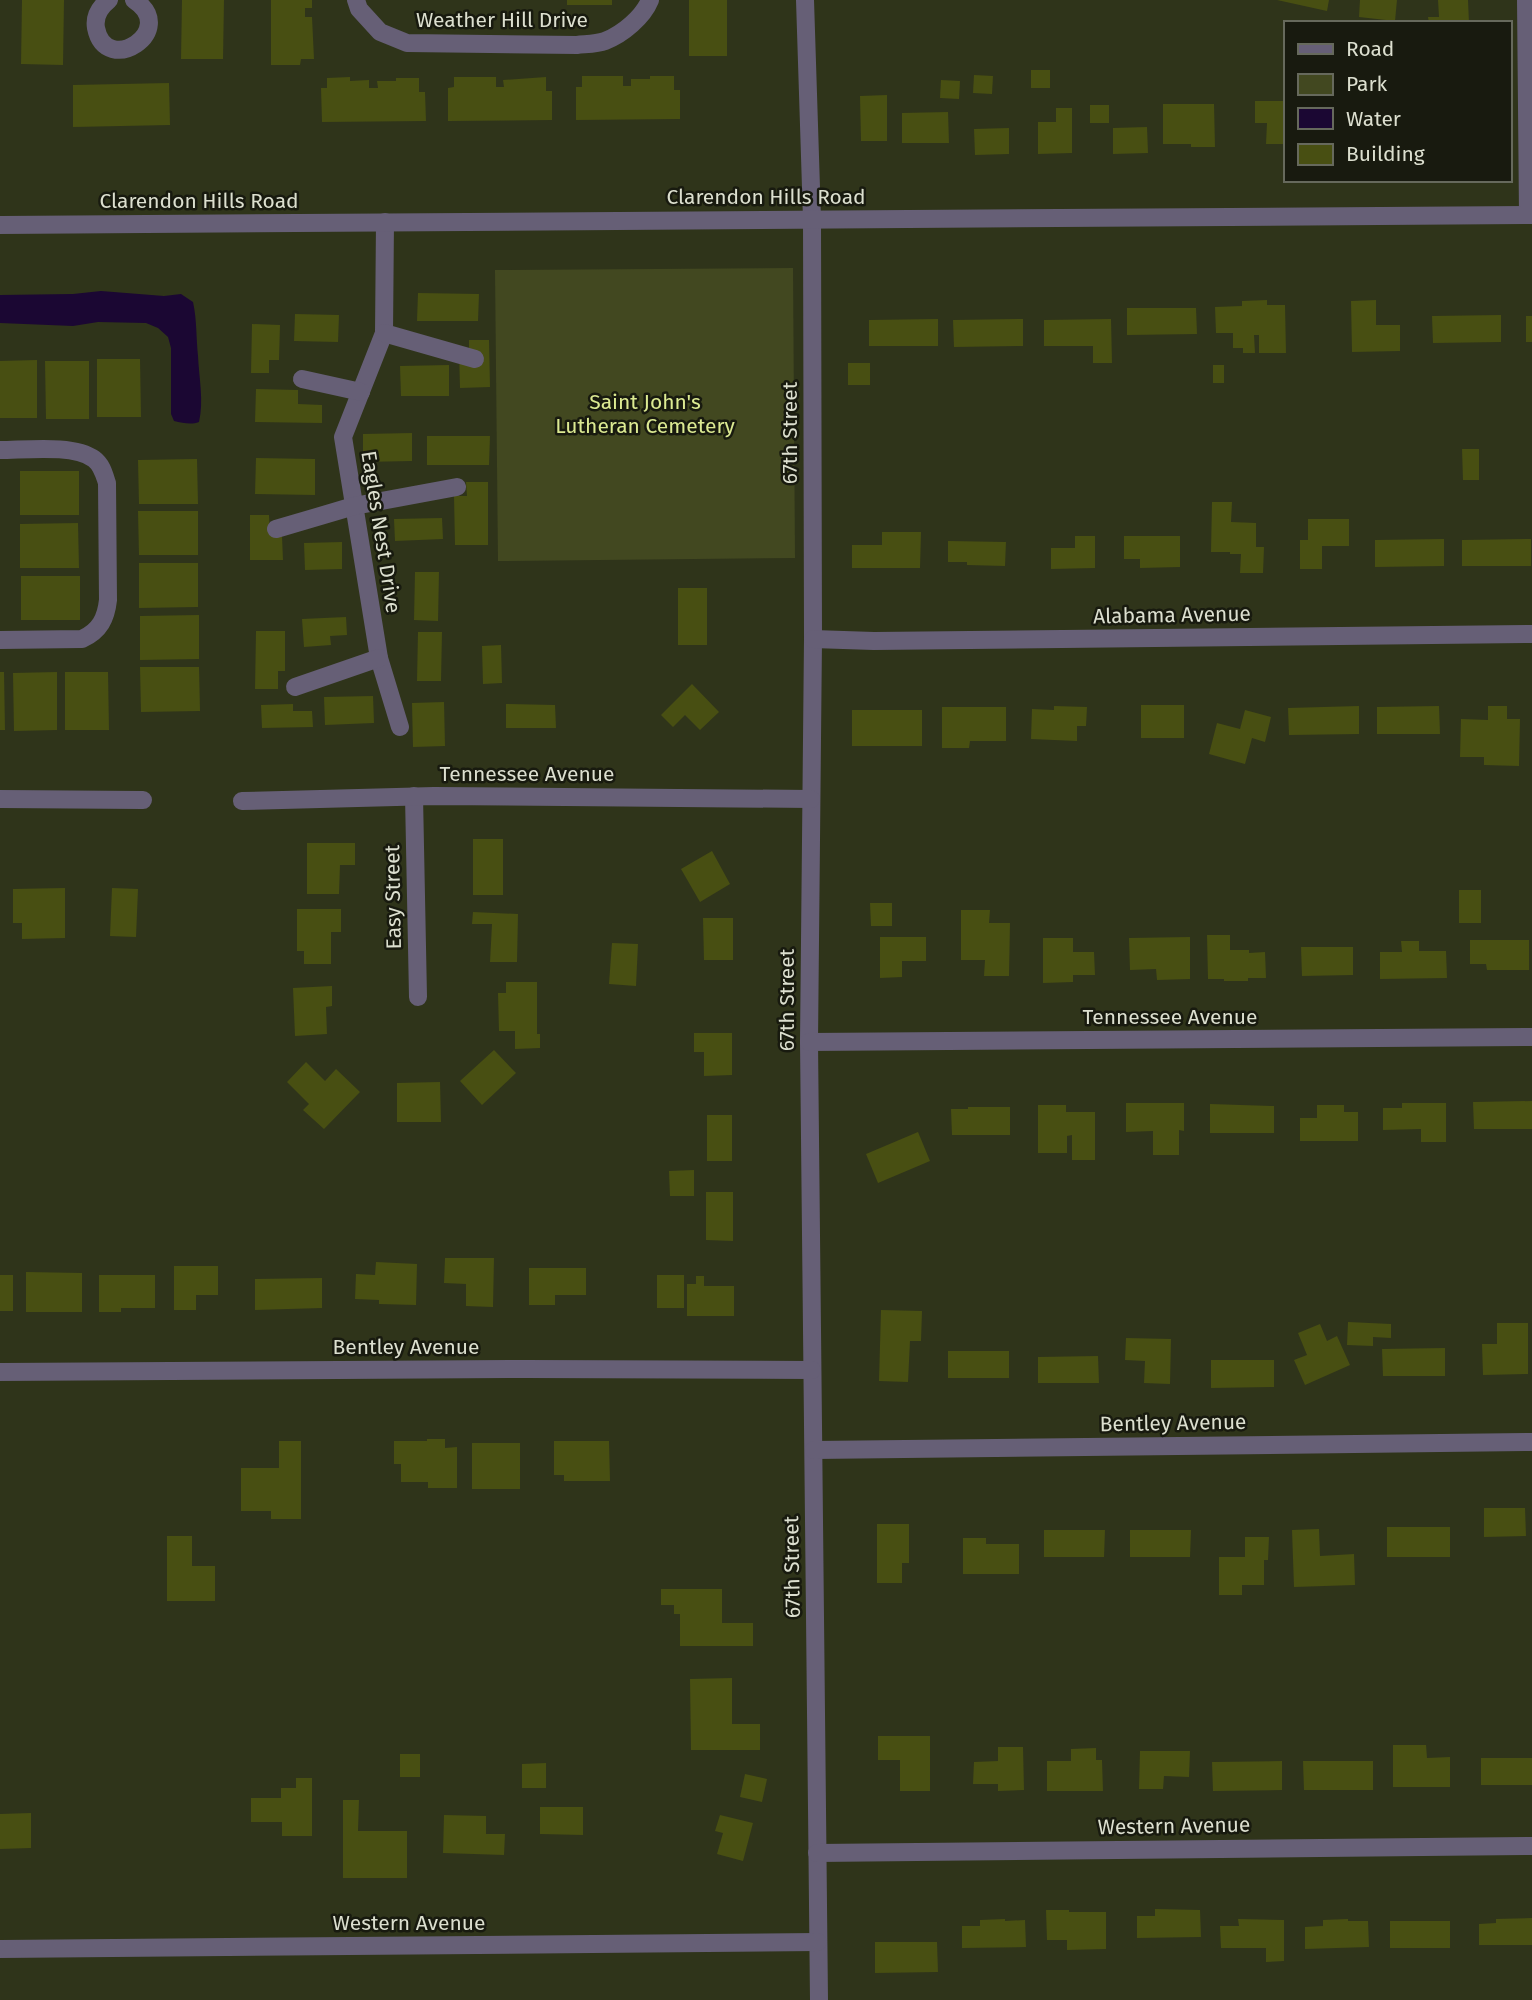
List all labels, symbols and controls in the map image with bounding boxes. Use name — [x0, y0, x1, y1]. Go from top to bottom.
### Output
street label: Weather Hill Drive — [416, 7, 588, 33]
legend — [1284, 21, 1511, 182]
text: Road — [1346, 36, 1394, 62]
text: Park — [1346, 71, 1388, 97]
text: Water — [1346, 106, 1401, 132]
text: Building — [1346, 141, 1425, 167]
street label: Clarendon Hills Road — [666, 184, 866, 210]
street label: Clarendon Hills Road — [99, 188, 299, 214]
street label: 67th Street — [777, 381, 803, 484]
park label: Saint John's Lutheran Cemetery — [555, 389, 736, 439]
street label: Eagles Nest Drive — [355, 449, 407, 615]
street label: Alabama Avenue — [1093, 601, 1251, 629]
street label: Tennessee Avenue — [440, 761, 614, 787]
street label: Easy Street — [379, 844, 407, 949]
street label: 67th Street — [774, 948, 800, 1051]
street label: Tennessee Avenue — [1083, 1004, 1257, 1030]
street label: Bentley Avenue — [333, 1334, 479, 1360]
street label: Bentley Avenue — [1099, 1409, 1247, 1437]
street label: 67th Street — [778, 1515, 806, 1618]
street label: Western Avenue — [1097, 1812, 1251, 1840]
street label: Western Avenue — [333, 1910, 485, 1936]

